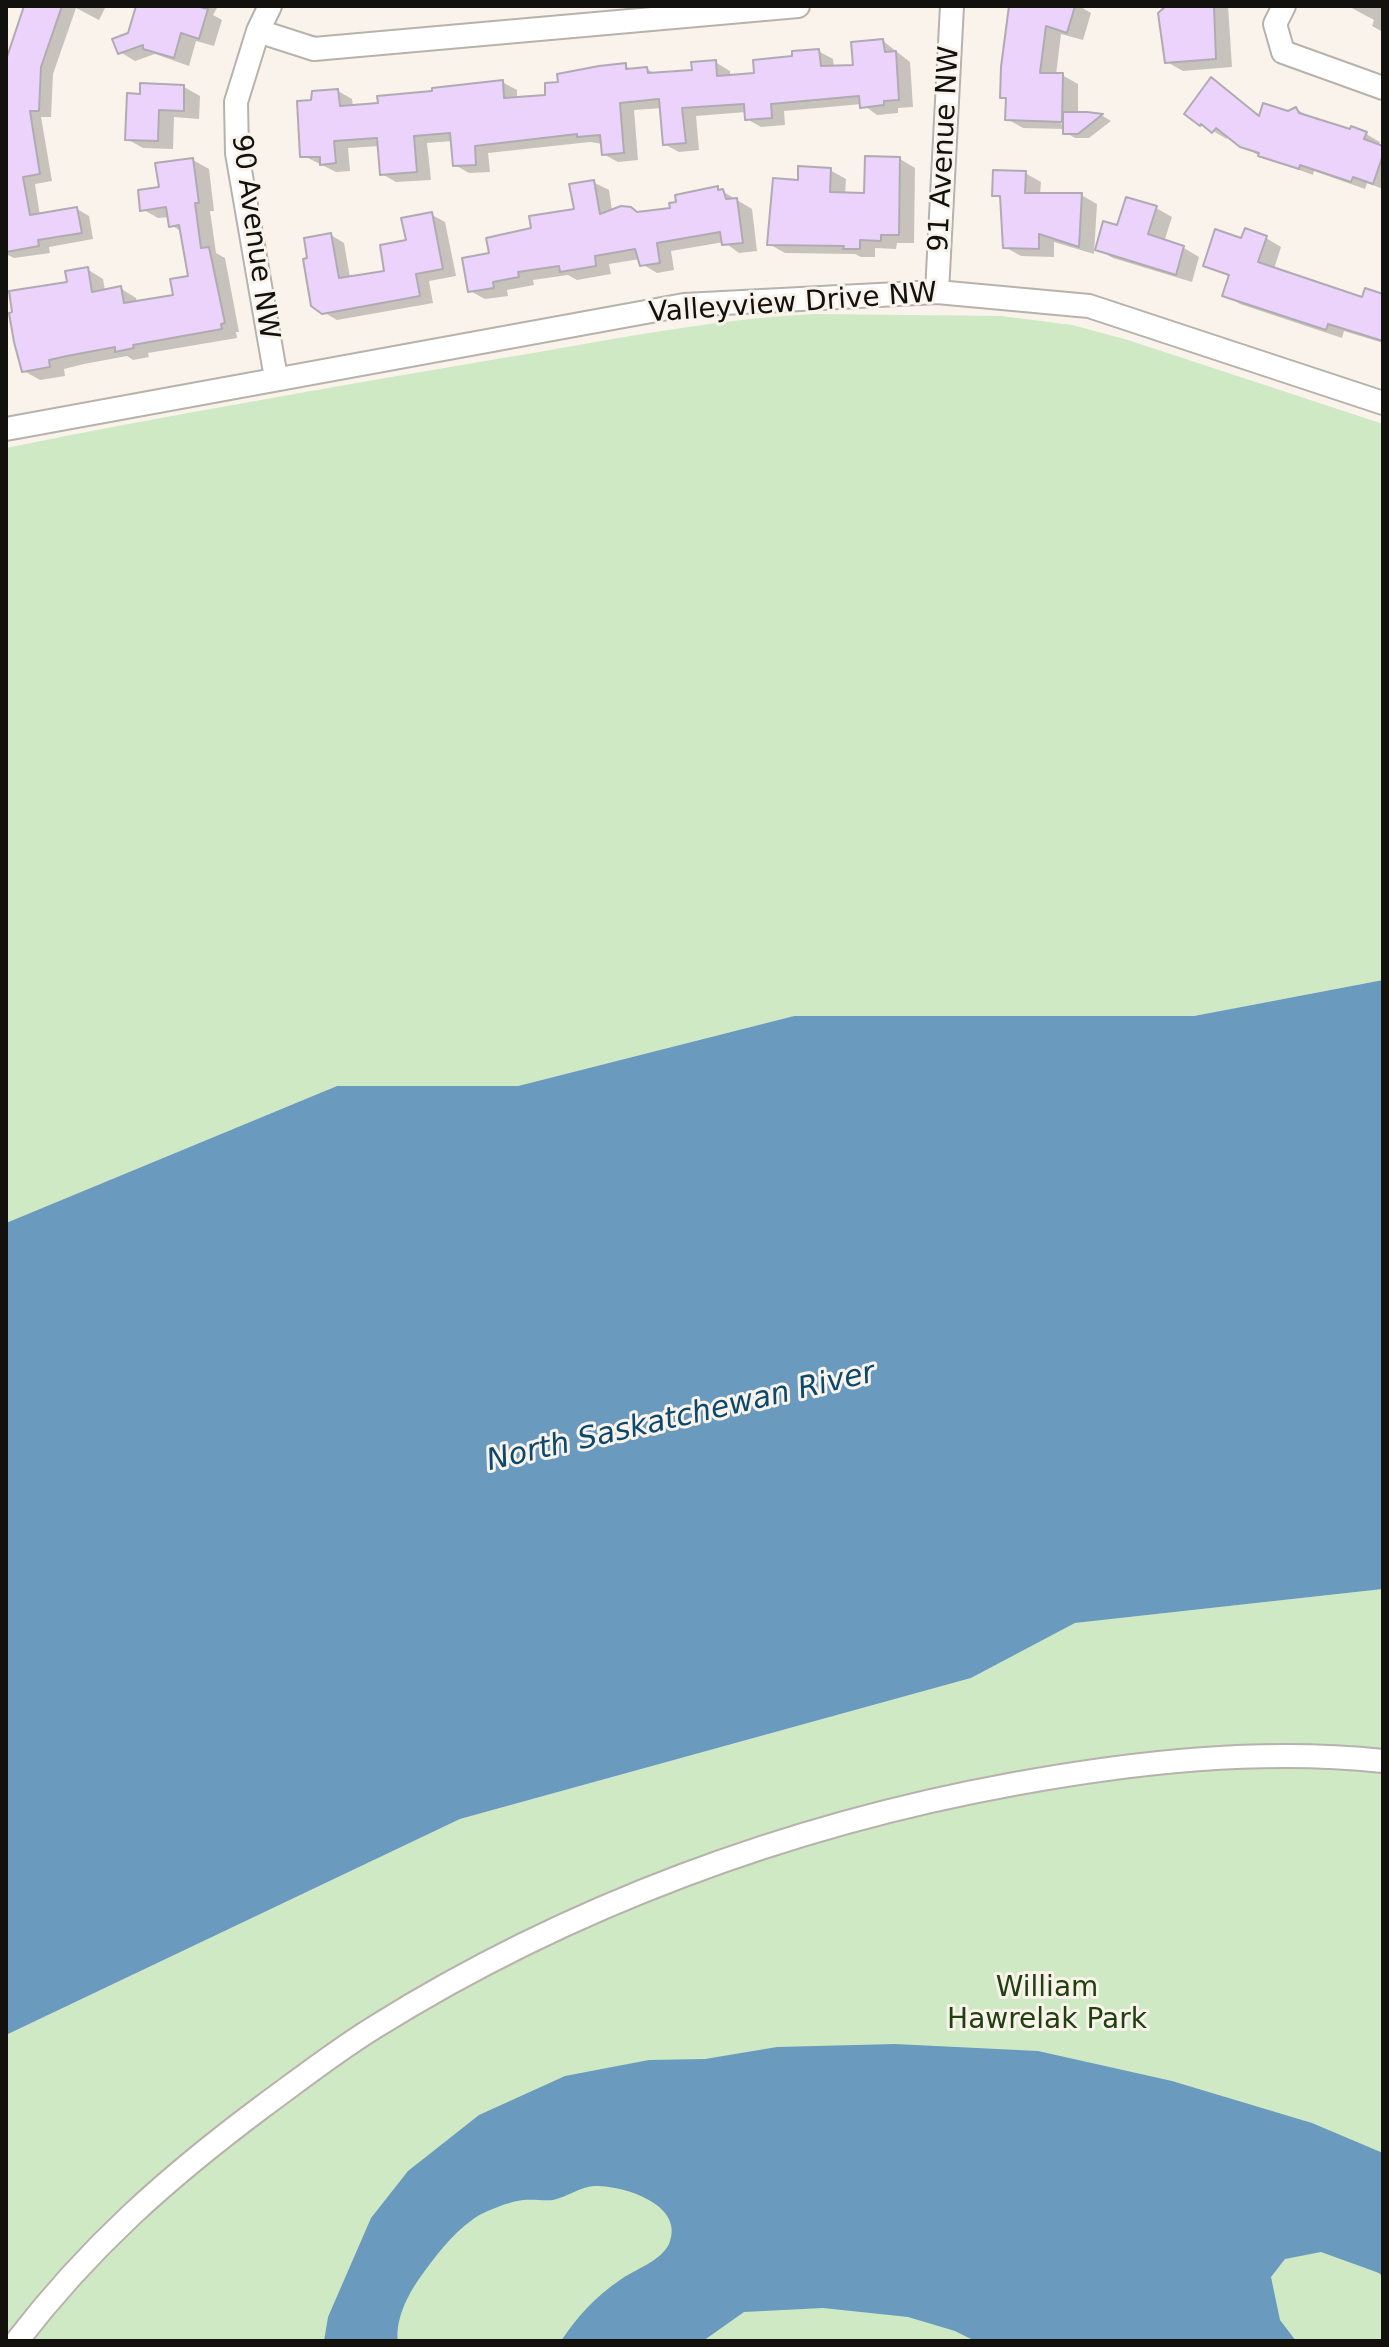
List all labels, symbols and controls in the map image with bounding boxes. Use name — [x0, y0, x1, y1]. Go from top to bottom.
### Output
street label: 91 Avenue NW — [923, 45, 967, 253]
street label: 90 Avenue NW — [223, 133, 285, 341]
street label: Valleyview Drive NW — [648, 277, 938, 331]
water label: North Saskatchewan River — [483, 1356, 879, 1480]
park label: William Hawrelak Park — [947, 1972, 1147, 2038]

